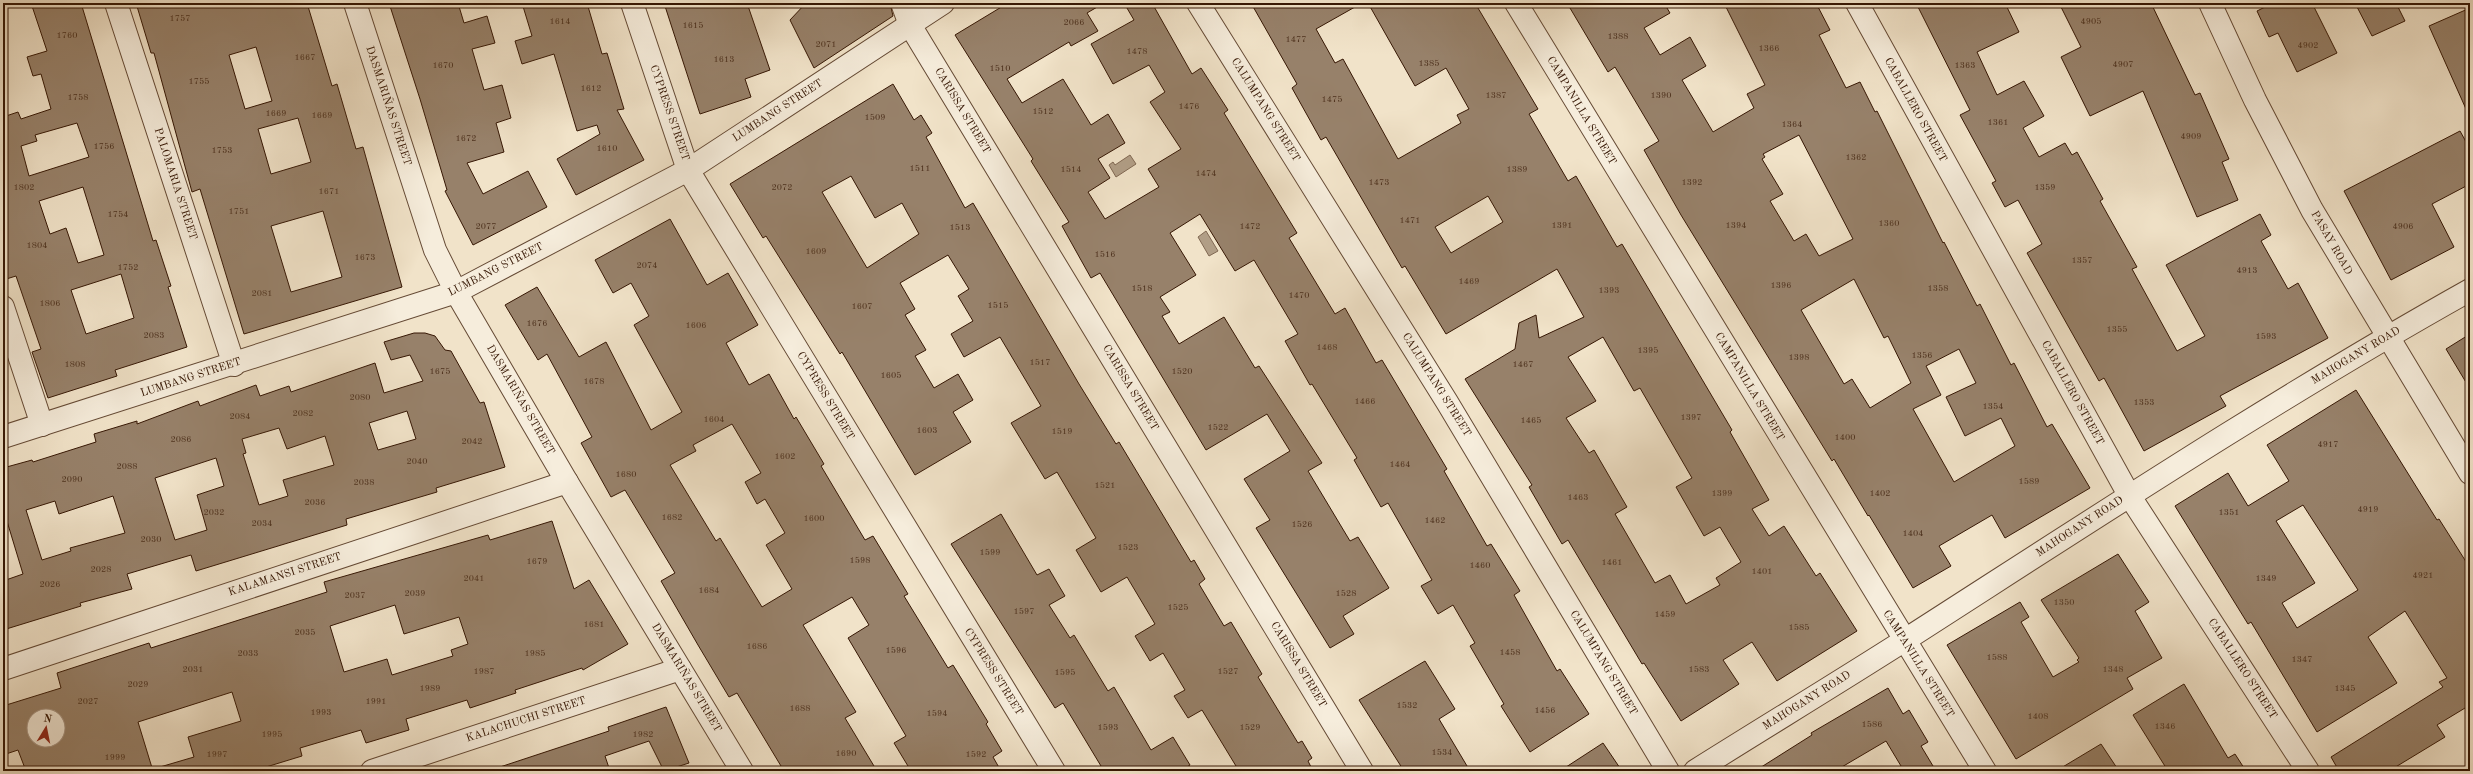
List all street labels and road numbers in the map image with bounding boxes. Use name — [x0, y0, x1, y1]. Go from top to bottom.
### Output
street label: DASMARIÑAS STREET — [363, 44, 414, 167]
street label: CAMPANILLA STREET — [1544, 55, 1618, 167]
street label: CALUMPANG STREET — [1229, 56, 1301, 164]
street label: CABALLERO STREET — [1882, 56, 1948, 164]
street label: CYPRESS STREET — [647, 64, 691, 162]
street label: CARISSA STREET — [932, 66, 992, 156]
street label: LUMBANG STREET — [731, 78, 825, 144]
street label: PALOMARIA STREET — [152, 127, 198, 242]
street label: PASAY ROAD — [2308, 209, 2354, 277]
street label: LUMBANG STREET — [447, 241, 545, 299]
street label: MAHOGANY ROAD — [2310, 325, 2403, 387]
street label: CALUMPANG STREET — [1400, 331, 1472, 439]
street label: CAMPANILLA STREET — [1712, 331, 1786, 443]
street label: CABALLERO STREET — [2039, 339, 2105, 447]
street label: DASMARIÑAS STREET — [484, 342, 558, 457]
street label: CARISSA STREET — [1100, 343, 1160, 433]
street label: CYPRESS STREET — [794, 350, 856, 442]
street label: LUMBANG STREET — [139, 356, 243, 399]
street label: MAHOGANY ROAD — [2034, 495, 2126, 559]
street label: KALAMANSI STREET — [227, 551, 343, 599]
street label: CAMPANILLA STREET — [1880, 608, 1956, 720]
street label: CALUMPANG STREET — [1567, 609, 1639, 717]
street label: CABALLERO STREET — [2205, 617, 2279, 721]
street label: CARISSA STREET — [1268, 620, 1328, 710]
street label: DASMARIÑAS STREET — [649, 621, 725, 735]
street label: CYPRESS STREET — [962, 626, 1024, 718]
street label: MAHOGANY ROAD — [1761, 669, 1853, 733]
street label: KALACHUCHI STREET — [465, 695, 587, 745]

